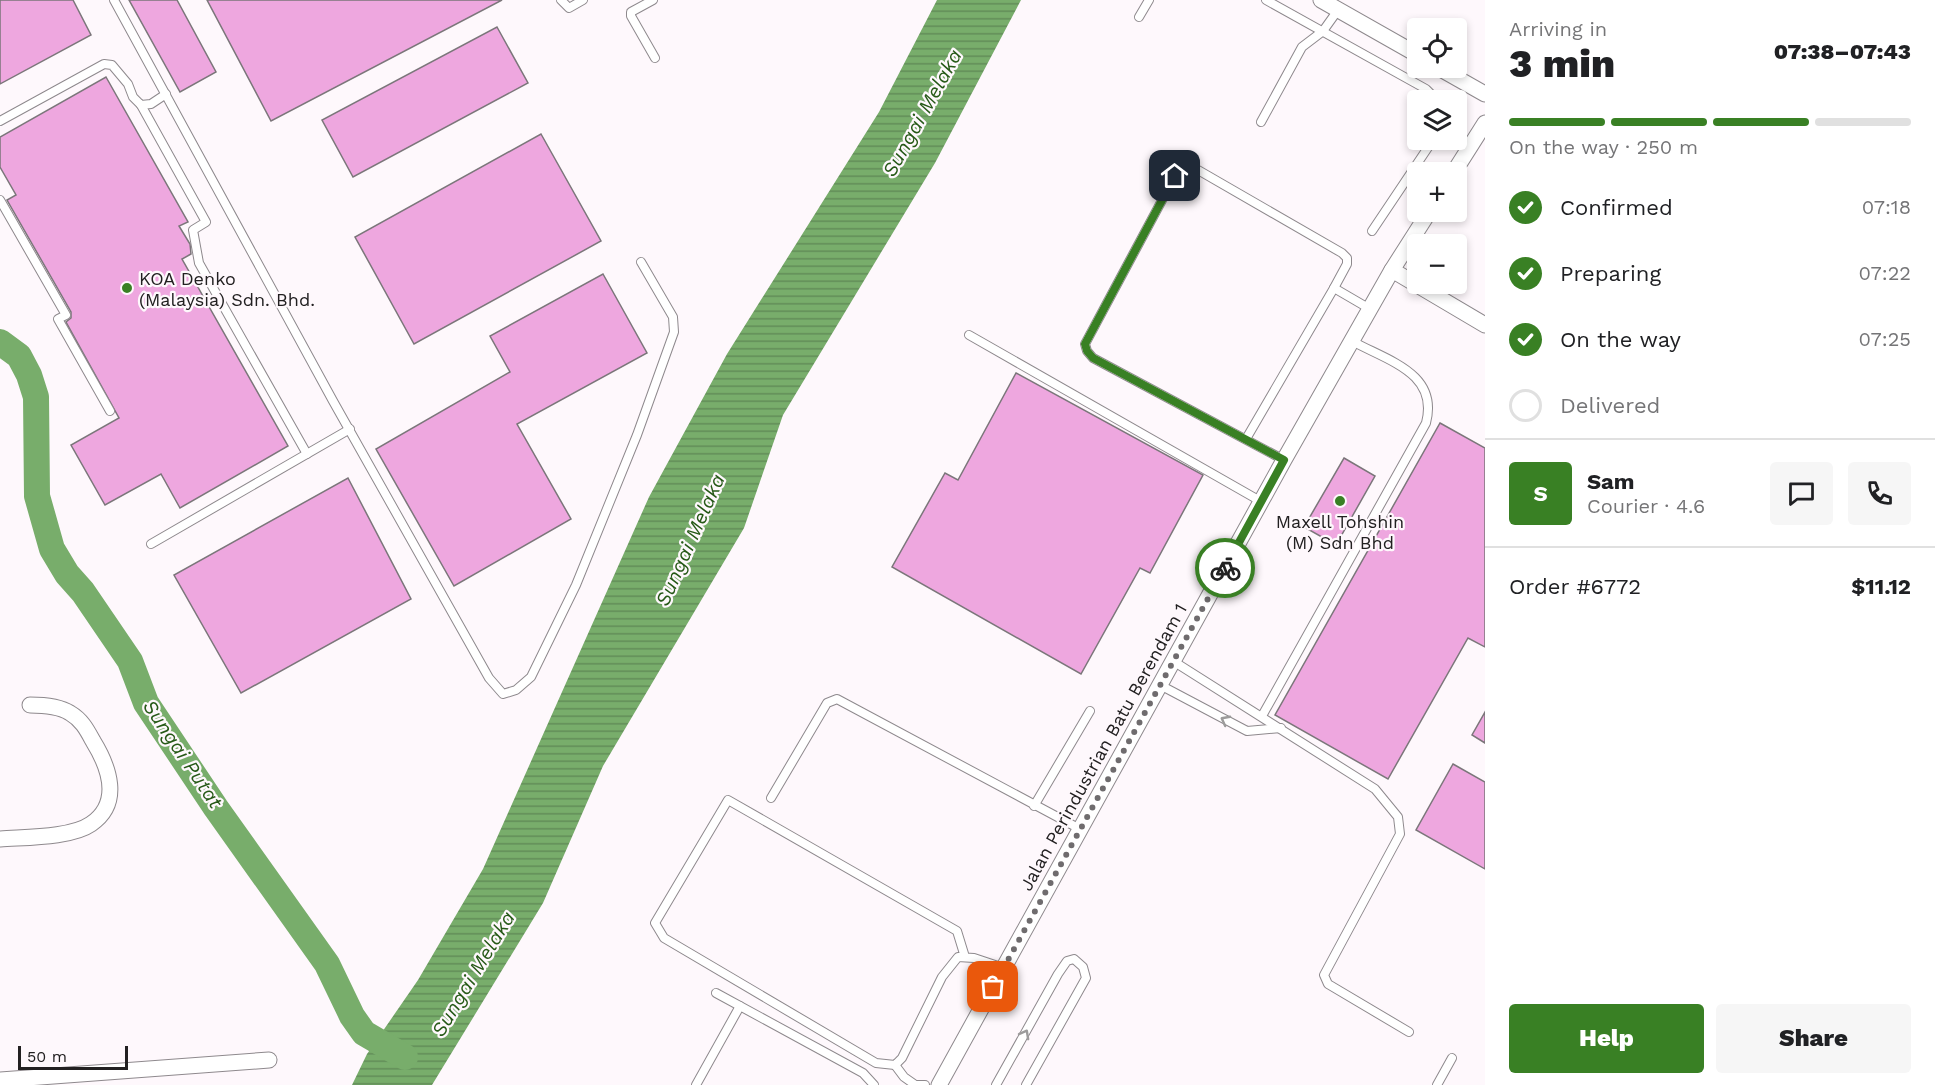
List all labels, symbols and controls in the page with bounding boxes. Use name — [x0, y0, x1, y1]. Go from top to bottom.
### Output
text: Arriving in — [1509, 17, 1607, 41]
map controls — [1407, 18, 1467, 294]
button: locate — [1407, 18, 1467, 78]
text: 07:38–07:43 — [1774, 39, 1911, 64]
text: 3 min — [1509, 41, 1615, 86]
water label: Sungai Melaka — [877, 45, 967, 181]
button: layers — [1407, 90, 1467, 150]
text: On the way · 250 m — [1509, 135, 1698, 159]
pin — [1149, 150, 1200, 201]
icon: home — [1158, 159, 1191, 192]
button: + — [1407, 162, 1467, 222]
icon: check — [1509, 191, 1542, 224]
text: Confirmed — [1560, 195, 1673, 220]
text: 07:18 — [1862, 195, 1911, 219]
button: − — [1407, 234, 1467, 294]
icon: check — [1509, 257, 1542, 290]
text: Preparing — [1560, 261, 1661, 286]
text: 07:22 — [1859, 261, 1911, 285]
place label: KOA Denko (Malaysia) Sdn. Bhd. — [139, 268, 315, 310]
marker: KOA Denko (Malaysia) Sdn. Bhd. — [120, 281, 134, 295]
icon: check — [1509, 323, 1542, 356]
text: On the way — [1560, 327, 1681, 352]
text: 07:25 — [1859, 327, 1911, 351]
text: Delivered — [1560, 393, 1660, 418]
button: chat — [1770, 462, 1833, 525]
button: phone — [1848, 462, 1911, 525]
text: Sam — [1587, 469, 1635, 494]
water label: Sungai Melaka — [650, 470, 730, 610]
text: S — [1533, 481, 1548, 506]
marker: Maxell Tohshin (M) Sdn Bhd — [1333, 494, 1347, 508]
text: Courier · 4.6 — [1587, 494, 1705, 518]
place label: Maxell Tohshin (M) Sdn Bhd — [1276, 511, 1404, 553]
courier — [1195, 538, 1255, 598]
icon: bike — [1209, 552, 1242, 585]
text: Order #6772 — [1509, 574, 1641, 599]
text: $11.12 — [1851, 574, 1911, 599]
street label: Jalan Perindustrian Batu Berendam 1 — [1015, 600, 1191, 894]
water label: Sungai Putat — [138, 695, 229, 814]
one-way arrow — [1221, 715, 1232, 727]
water label: Sungai Melaka — [426, 907, 520, 1041]
pin — [967, 961, 1018, 1012]
icon: bag — [976, 970, 1009, 1003]
button: Help — [1509, 1004, 1704, 1073]
button: Share — [1716, 1004, 1911, 1073]
one-way arrow — [1018, 1030, 1029, 1040]
scale bar — [18, 1043, 128, 1070]
text: 50 m — [27, 1047, 67, 1066]

